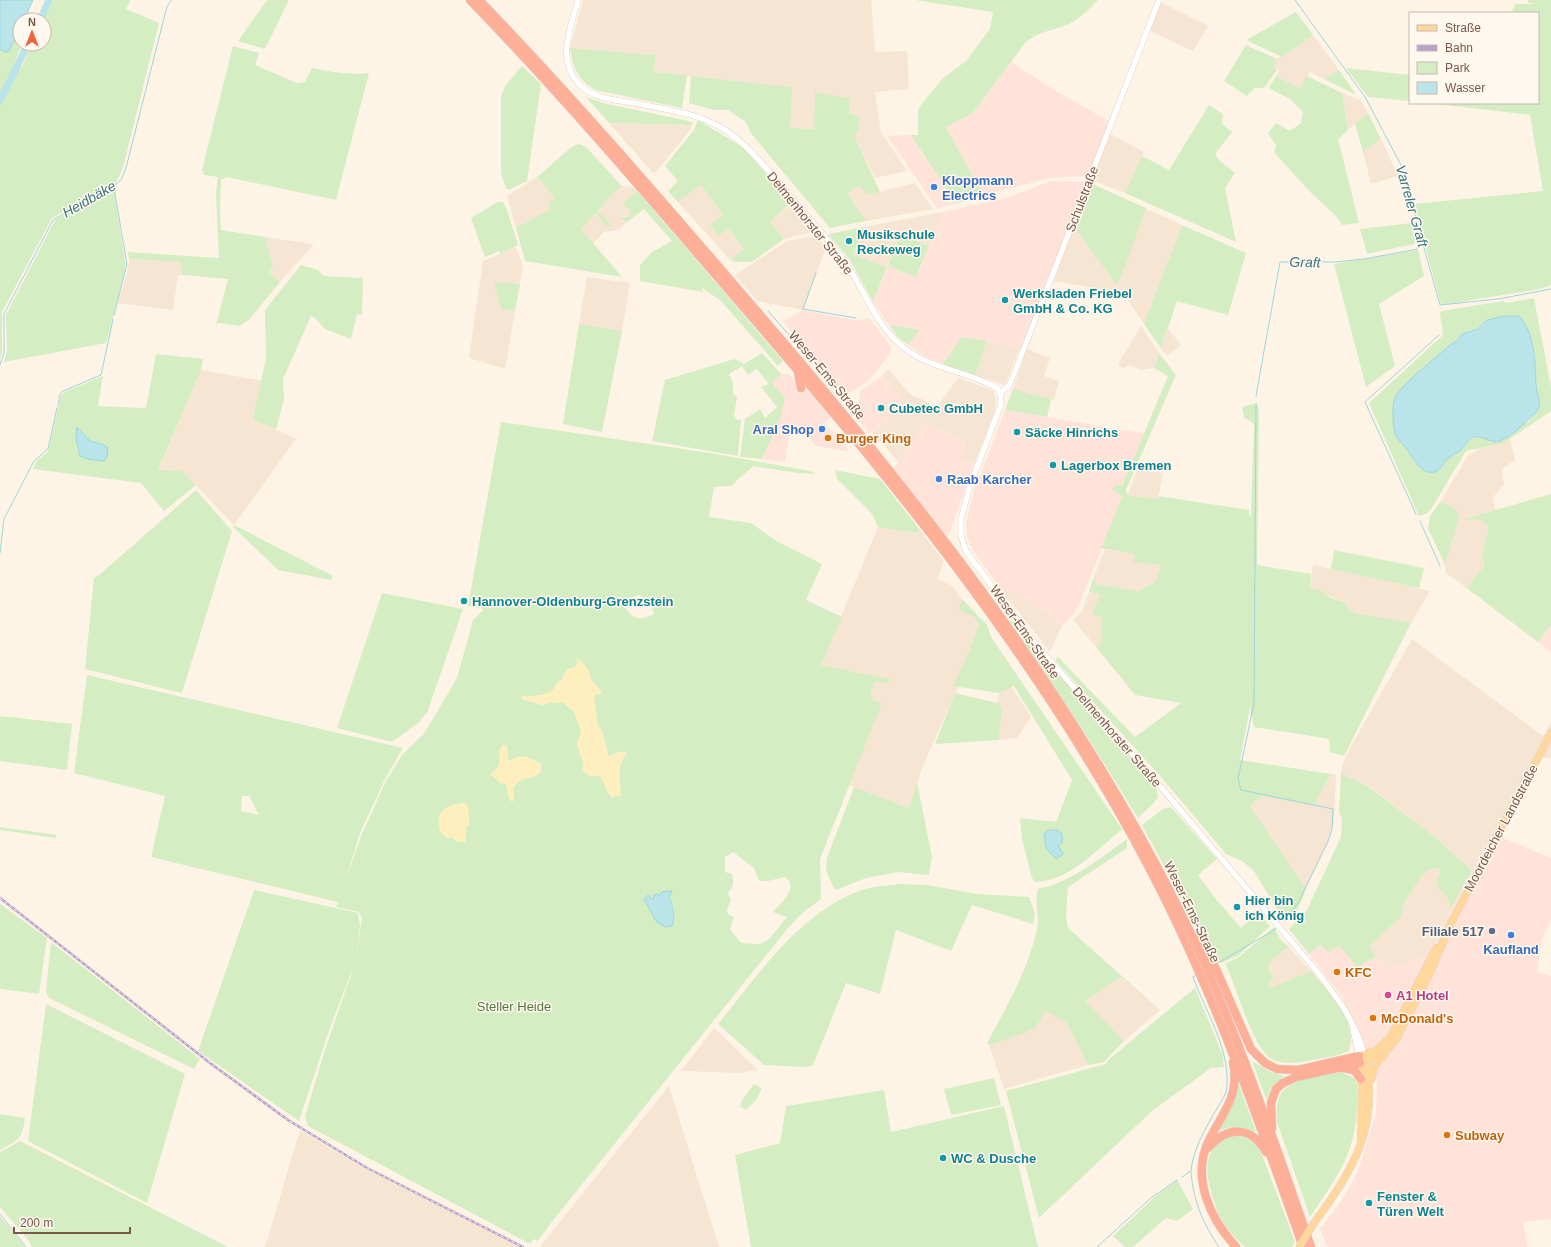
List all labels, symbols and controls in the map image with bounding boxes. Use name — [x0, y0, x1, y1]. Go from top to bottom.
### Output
north arrow — [12, 12, 52, 52]
legend — [1409, 12, 1539, 104]
text: N — [28, 16, 36, 28]
text: Straße — [1445, 21, 1481, 35]
text: Bahn — [1445, 41, 1473, 55]
text: Park — [1445, 61, 1471, 75]
text: Wasser — [1445, 81, 1485, 95]
water label: Varreler Graft — [1393, 163, 1432, 250]
street label: Schulstraße — [1063, 164, 1101, 234]
street label: Delmenhorster Straße — [764, 169, 856, 277]
place label: Kloppmann Electrics — [942, 173, 1014, 203]
water label: Heidbäke — [59, 177, 119, 221]
marker: Kloppmann Electrics — [929, 182, 939, 192]
place label: Musikschule Reckeweg — [857, 227, 935, 257]
marker: Musikschule Reckeweg — [844, 236, 854, 246]
water label: Graft — [1289, 254, 1322, 270]
place label: Werksladen Friebel GmbH & Co. KG — [1013, 286, 1132, 316]
marker: Werksladen Friebel GmbH & Co. KG — [1000, 295, 1010, 305]
street label: Weser-Ems-Straße — [786, 328, 868, 422]
place label: Cubetec GmbH — [889, 401, 983, 416]
marker: Cubetec GmbH — [876, 403, 886, 413]
place label: Aral Shop — [753, 422, 814, 437]
marker: Aral Shop — [817, 424, 827, 434]
place label: Säcke Hinrichs — [1025, 425, 1118, 440]
marker: Säcke Hinrichs — [1012, 427, 1022, 437]
place label: Burger King — [836, 431, 911, 446]
marker: Burger King — [823, 433, 833, 443]
place label: Lagerbox Bremen — [1061, 458, 1172, 473]
marker: Lagerbox Bremen — [1048, 460, 1058, 470]
place label: Raab Karcher — [947, 472, 1032, 487]
marker: Raab Karcher — [934, 474, 944, 484]
street label: Weser-Ems-Straße — [987, 582, 1063, 682]
place label: Hannover-Oldenburg-Grenzstein — [472, 594, 674, 609]
marker: Hannover-Oldenburg-Grenzstein — [459, 596, 469, 606]
street label: Delmenhorster Straße — [1069, 684, 1165, 790]
street label: Moordeicher Landstraße — [1461, 762, 1541, 894]
street label: Weser-Ems-Straße — [1161, 859, 1223, 965]
place label: Hier bin ich König — [1245, 893, 1304, 923]
marker: Hier bin ich König — [1232, 902, 1242, 912]
place label: Filiale 517 — [1422, 924, 1484, 939]
marker: Filiale 517 — [1487, 926, 1497, 936]
marker: Kaufland — [1506, 930, 1516, 940]
place label: Kaufland — [1483, 942, 1539, 957]
place label: KFC — [1345, 965, 1372, 980]
marker: KFC — [1332, 967, 1342, 977]
place label: A1 Hotel — [1396, 988, 1449, 1003]
marker: A1 Hotel — [1383, 990, 1393, 1000]
park label: Steller Heide — [477, 999, 551, 1014]
place label: McDonald's — [1381, 1011, 1453, 1026]
marker: McDonald's — [1368, 1013, 1378, 1023]
place label: Subway — [1455, 1128, 1505, 1143]
marker: Subway — [1442, 1130, 1452, 1140]
place label: WC & Dusche — [951, 1151, 1036, 1166]
marker: WC & Dusche — [938, 1153, 948, 1163]
place label: Fenster & Türen Welt — [1377, 1189, 1445, 1219]
marker: Fenster & Türen Welt — [1364, 1198, 1374, 1208]
scale bar — [14, 1209, 130, 1235]
text: 200 m — [20, 1216, 53, 1230]

